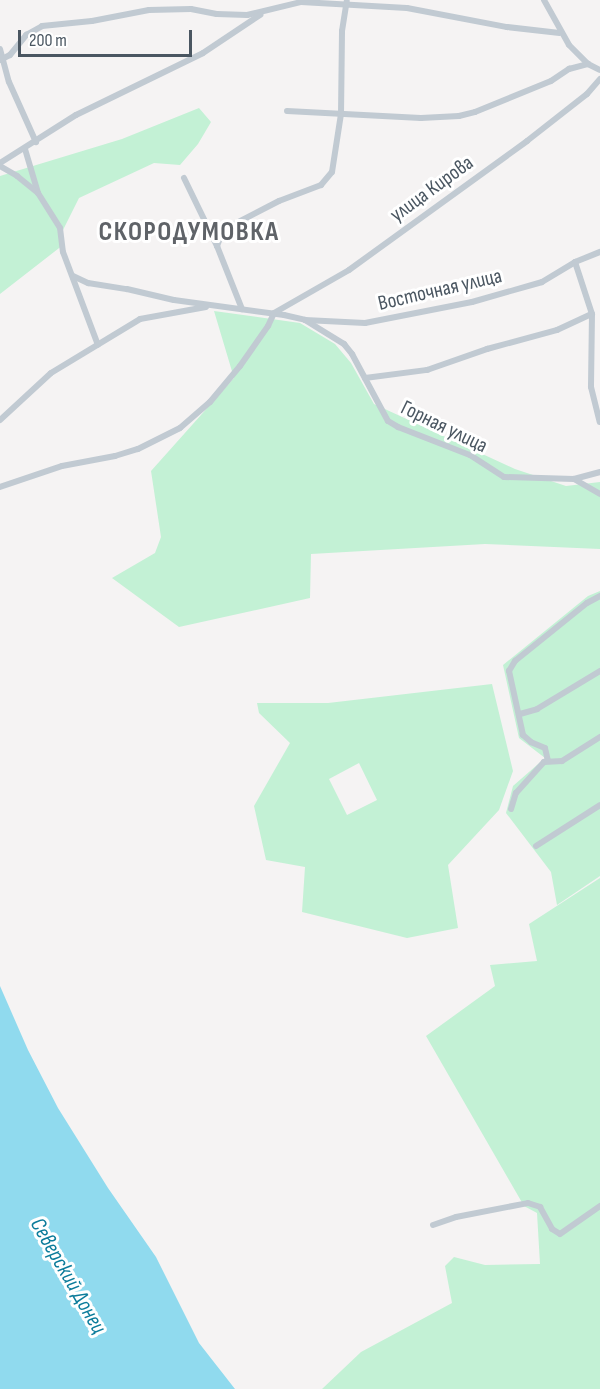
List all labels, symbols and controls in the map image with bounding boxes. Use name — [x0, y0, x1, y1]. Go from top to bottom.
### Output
scale bar — [21, 18, 195, 56]
text: 200 m — [29, 30, 67, 51]
street label: улица Кирова — [385, 150, 479, 228]
district label: СКОРОДУМОВКА — [98, 217, 280, 249]
street label: Восточная улица — [376, 264, 504, 316]
street label: Горная улица — [397, 395, 491, 459]
water label: Северский Донец — [24, 1213, 112, 1339]

